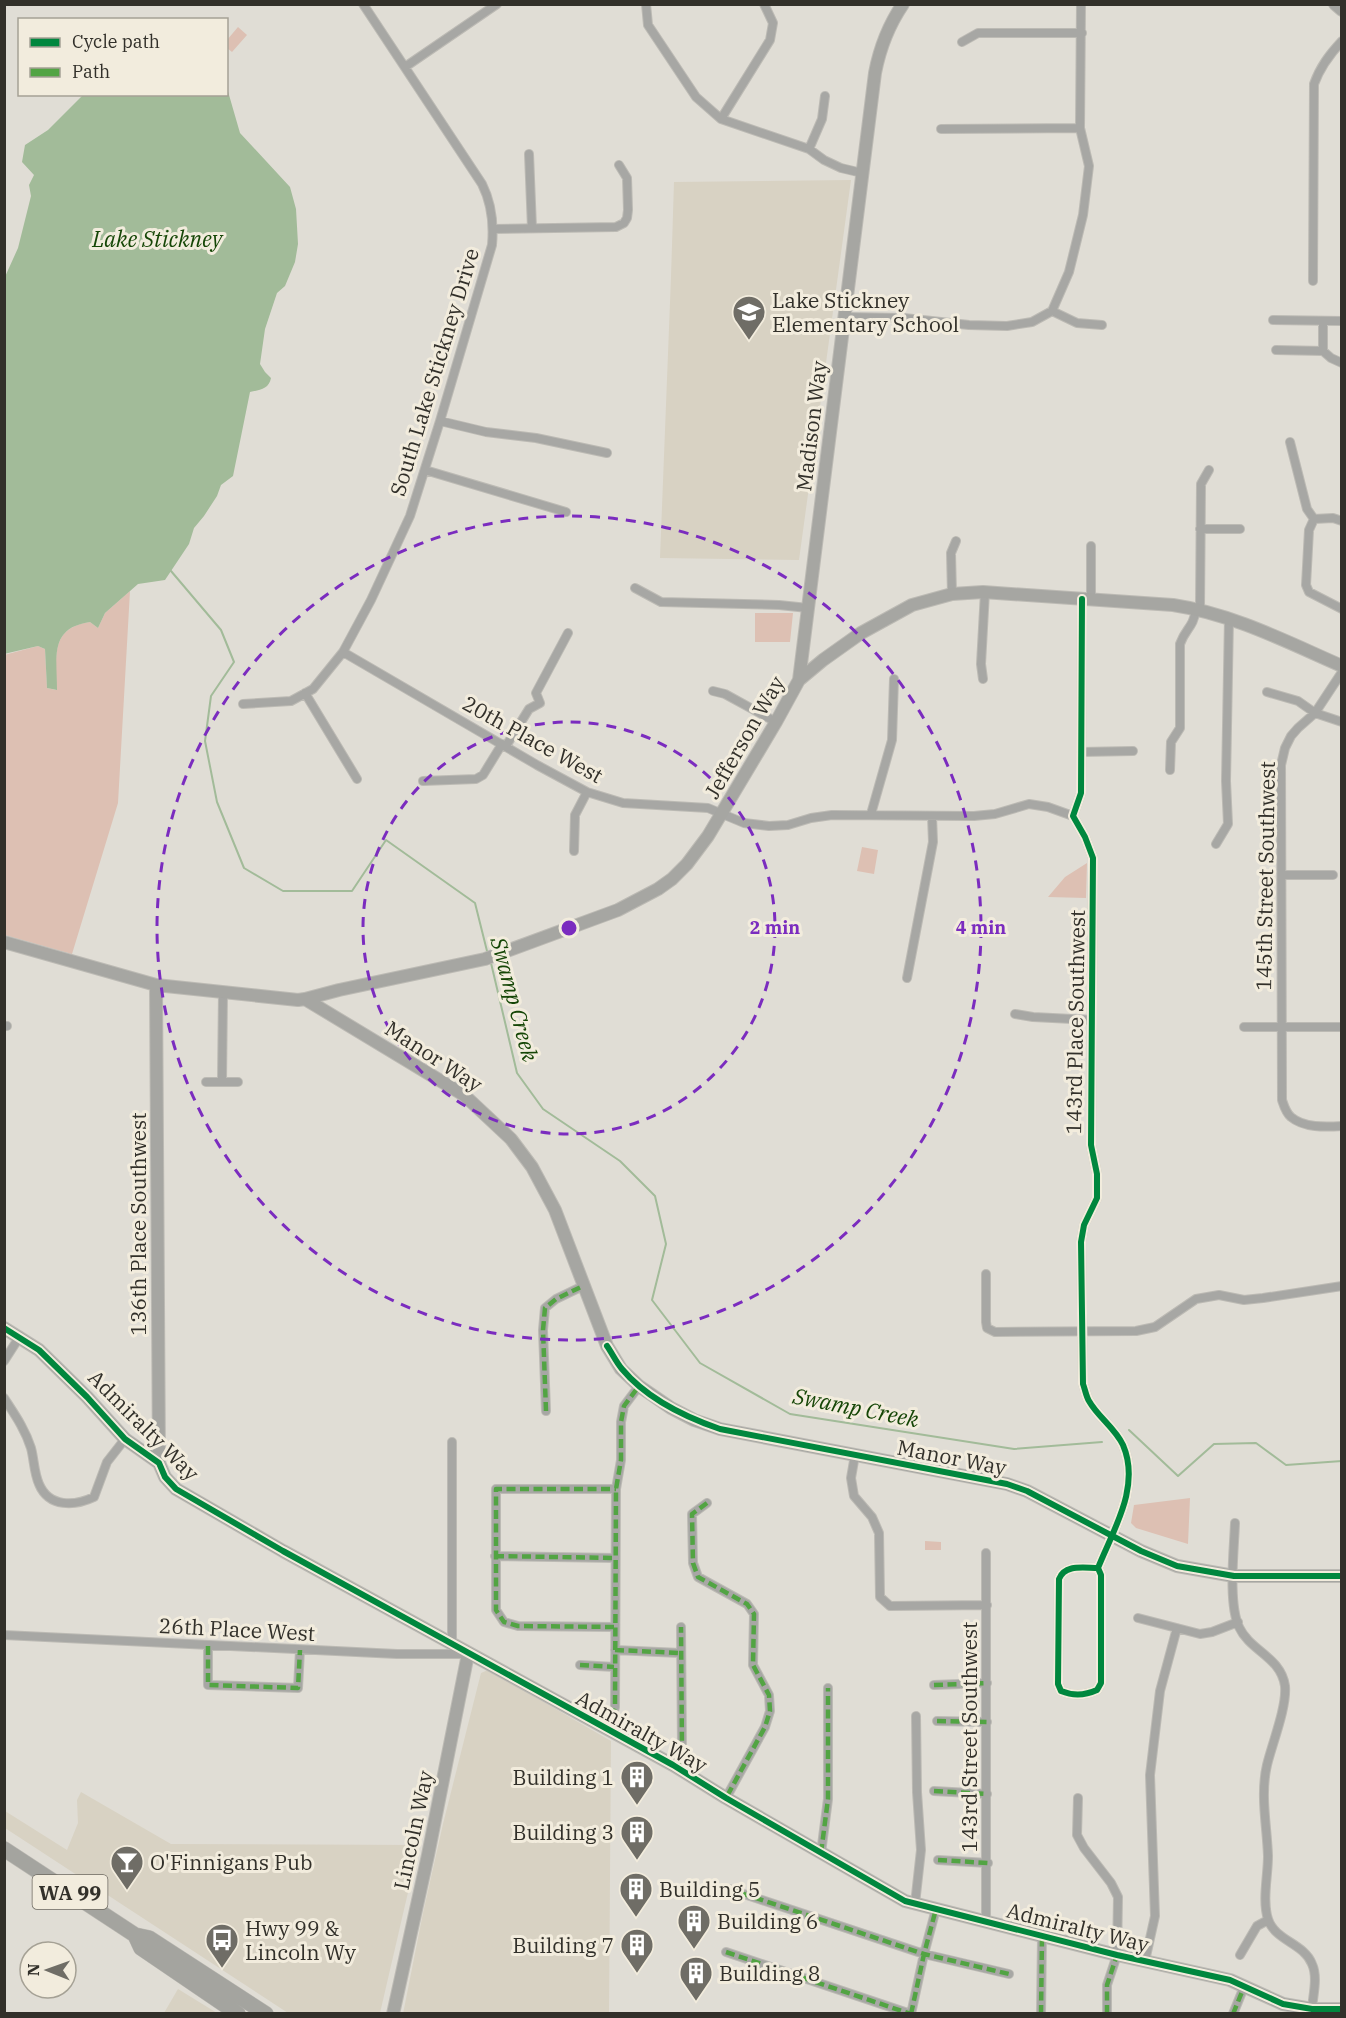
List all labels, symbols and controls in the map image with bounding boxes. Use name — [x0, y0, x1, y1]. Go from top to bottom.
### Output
legend — [18, 18, 228, 96]
text: Cycle path — [72, 30, 160, 53]
text: Path — [72, 60, 110, 83]
water label: Lake Stickney — [91, 224, 224, 253]
street label: South Lake Stickney Drive — [383, 245, 485, 499]
place label: Lake Stickney Elementary School — [772, 286, 959, 338]
school or university icon: Lake Stickney Elementary School — [731, 294, 767, 341]
street label: Madison Way — [789, 358, 833, 493]
street label: Jefferson Way — [698, 670, 791, 803]
street label: 20th Place West — [458, 689, 608, 789]
street label: 145th Street Southwest — [1249, 761, 1281, 991]
street label: 143rd Place Southwest — [1059, 909, 1091, 1135]
text: 2 min — [750, 916, 800, 939]
text: 4 min — [956, 916, 1006, 939]
centre of rings — [559, 918, 579, 938]
water label: Swamp Creek — [484, 933, 546, 1065]
street label: Manor Way — [380, 1014, 489, 1098]
street label: 136th Place Southwest — [124, 1112, 152, 1336]
street label: Admiralty Way — [83, 1364, 206, 1487]
water label: Swamp Creek — [790, 1380, 922, 1433]
street label: Manor Way — [895, 1433, 1010, 1481]
street label: 26th Place West — [158, 1611, 316, 1647]
street label: 143rd Street Southwest — [955, 1621, 983, 1853]
street label: Admiralty Way — [571, 1683, 713, 1779]
building icon: Building 1 — [619, 1759, 655, 1806]
place label: Building 1 — [513, 1763, 614, 1791]
street label: Lincoln Way — [387, 1767, 439, 1892]
building icon: Building 3 — [619, 1814, 655, 1861]
place label: Building 3 — [513, 1818, 614, 1846]
bar icon: O'Finnigans Pub — [109, 1844, 145, 1891]
place label: O'Finnigans Pub — [150, 1848, 313, 1876]
building icon: Building 5 — [618, 1871, 654, 1918]
road number: WA 99 — [32, 1875, 107, 1909]
place label: Building 5 — [659, 1875, 760, 1903]
street label: Admiralty Way — [1004, 1896, 1153, 1958]
building icon: Building 6 — [676, 1903, 712, 1950]
place label: Building 6 — [717, 1907, 818, 1935]
place label: Hwy 99 & Lincoln Wy — [245, 1914, 357, 1966]
bus stop icon: Hwy 99 & Lincoln Wy — [204, 1922, 240, 1969]
building icon: Building 7 — [619, 1927, 655, 1974]
place label: Building 7 — [513, 1931, 614, 1959]
north arrow — [18, 1940, 78, 2000]
building icon: Building 8 — [678, 1955, 714, 2002]
place label: Building 8 — [719, 1959, 820, 1987]
text: N — [23, 1963, 43, 1976]

